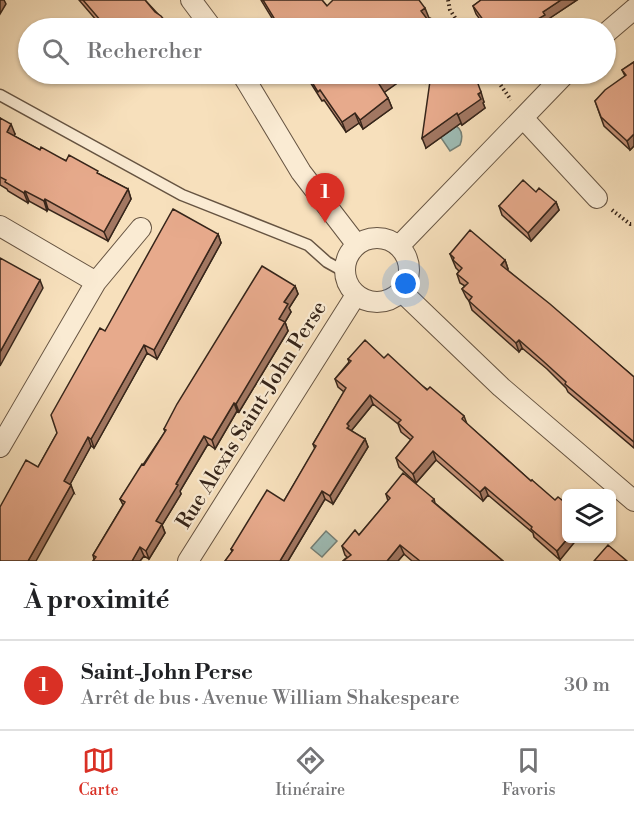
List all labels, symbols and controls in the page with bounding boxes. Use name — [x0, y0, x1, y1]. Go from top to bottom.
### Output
search box — [18, 18, 616, 84]
icon: search — [39, 35, 72, 68]
text: Rechercher — [87, 38, 202, 65]
pin: 1 — [306, 174, 344, 223]
your location — [391, 269, 420, 298]
street label: Rue Alexis Saint-John Perse — [171, 296, 333, 534]
map controls — [562, 489, 616, 543]
button: layers — [562, 489, 616, 543]
text: À proximité — [24, 584, 169, 616]
text: Saint-John Perse — [81, 659, 253, 686]
text: 1 — [39, 673, 48, 698]
text: 30 m — [564, 673, 610, 698]
text: Arrêt de bus · Avenue William Shakespeare — [81, 686, 460, 711]
tab: Carte — [78, 744, 119, 800]
tab: Itinéraire — [275, 744, 345, 800]
tab: Favoris — [502, 744, 556, 800]

